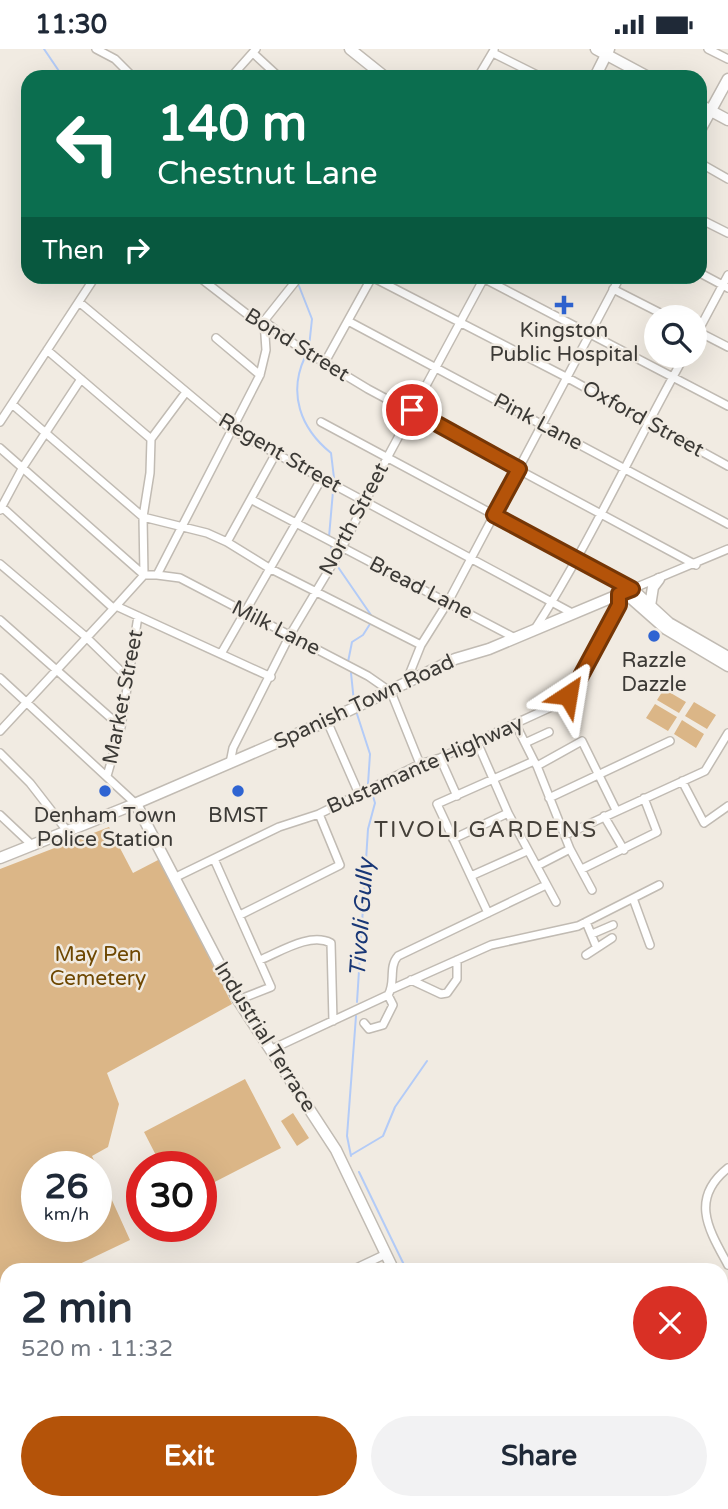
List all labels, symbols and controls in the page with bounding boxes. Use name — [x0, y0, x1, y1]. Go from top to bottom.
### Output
text: 11:30 — [35, 9, 107, 40]
text: 140 m — [157, 95, 307, 154]
icon: left — [42, 98, 133, 189]
text: Chestnut Lane — [157, 155, 378, 193]
icon: right — [118, 231, 156, 269]
text: Then — [42, 235, 104, 266]
marker: Kingston Public Hospital — [554, 295, 574, 315]
street label: Bond Street — [240, 303, 354, 387]
map controls — [644, 305, 707, 368]
button: search — [644, 305, 707, 368]
place label: Kingston Public Hospital — [489, 318, 639, 367]
street label: Oxford Street — [578, 375, 708, 463]
pin — [382, 380, 442, 440]
street label: Pink Lane — [489, 388, 587, 456]
icon: arrive — [393, 391, 431, 429]
street label: Regent Street — [214, 408, 346, 498]
street label: North Street — [314, 459, 394, 579]
street label: Bread Lane — [365, 551, 477, 625]
street label: Milk Lane — [228, 595, 325, 661]
street label: Market Street — [98, 627, 148, 767]
marker: Razzle Dazzle — [646, 628, 662, 644]
place label: Razzle Dazzle — [621, 648, 687, 697]
street label: Spanish Town Road — [270, 649, 458, 755]
position arrow — [531, 658, 605, 732]
street label: Bustamante Highway — [323, 710, 527, 820]
marker: Denham Town Police Station — [97, 783, 113, 799]
marker: BMST — [230, 783, 246, 799]
place label: Denham Town Police Station — [34, 803, 176, 852]
place label: BMST — [208, 803, 268, 828]
district label: TIVOLI GARDENS — [374, 816, 598, 844]
water label: Tivoli Gully — [344, 855, 380, 978]
park label: May Pen Cemetery — [50, 942, 146, 991]
street label: Industrial Terrace — [209, 957, 321, 1117]
speed limit sign: 30 — [126, 1151, 217, 1242]
text: 26 — [45, 1166, 88, 1208]
text: km/h — [44, 1203, 89, 1225]
text: 2 min — [21, 1283, 133, 1334]
button: close — [633, 1286, 707, 1360]
text: 520 m · 11:32 — [21, 1335, 173, 1363]
button: Exit — [21, 1416, 357, 1496]
button: Share — [371, 1416, 707, 1496]

